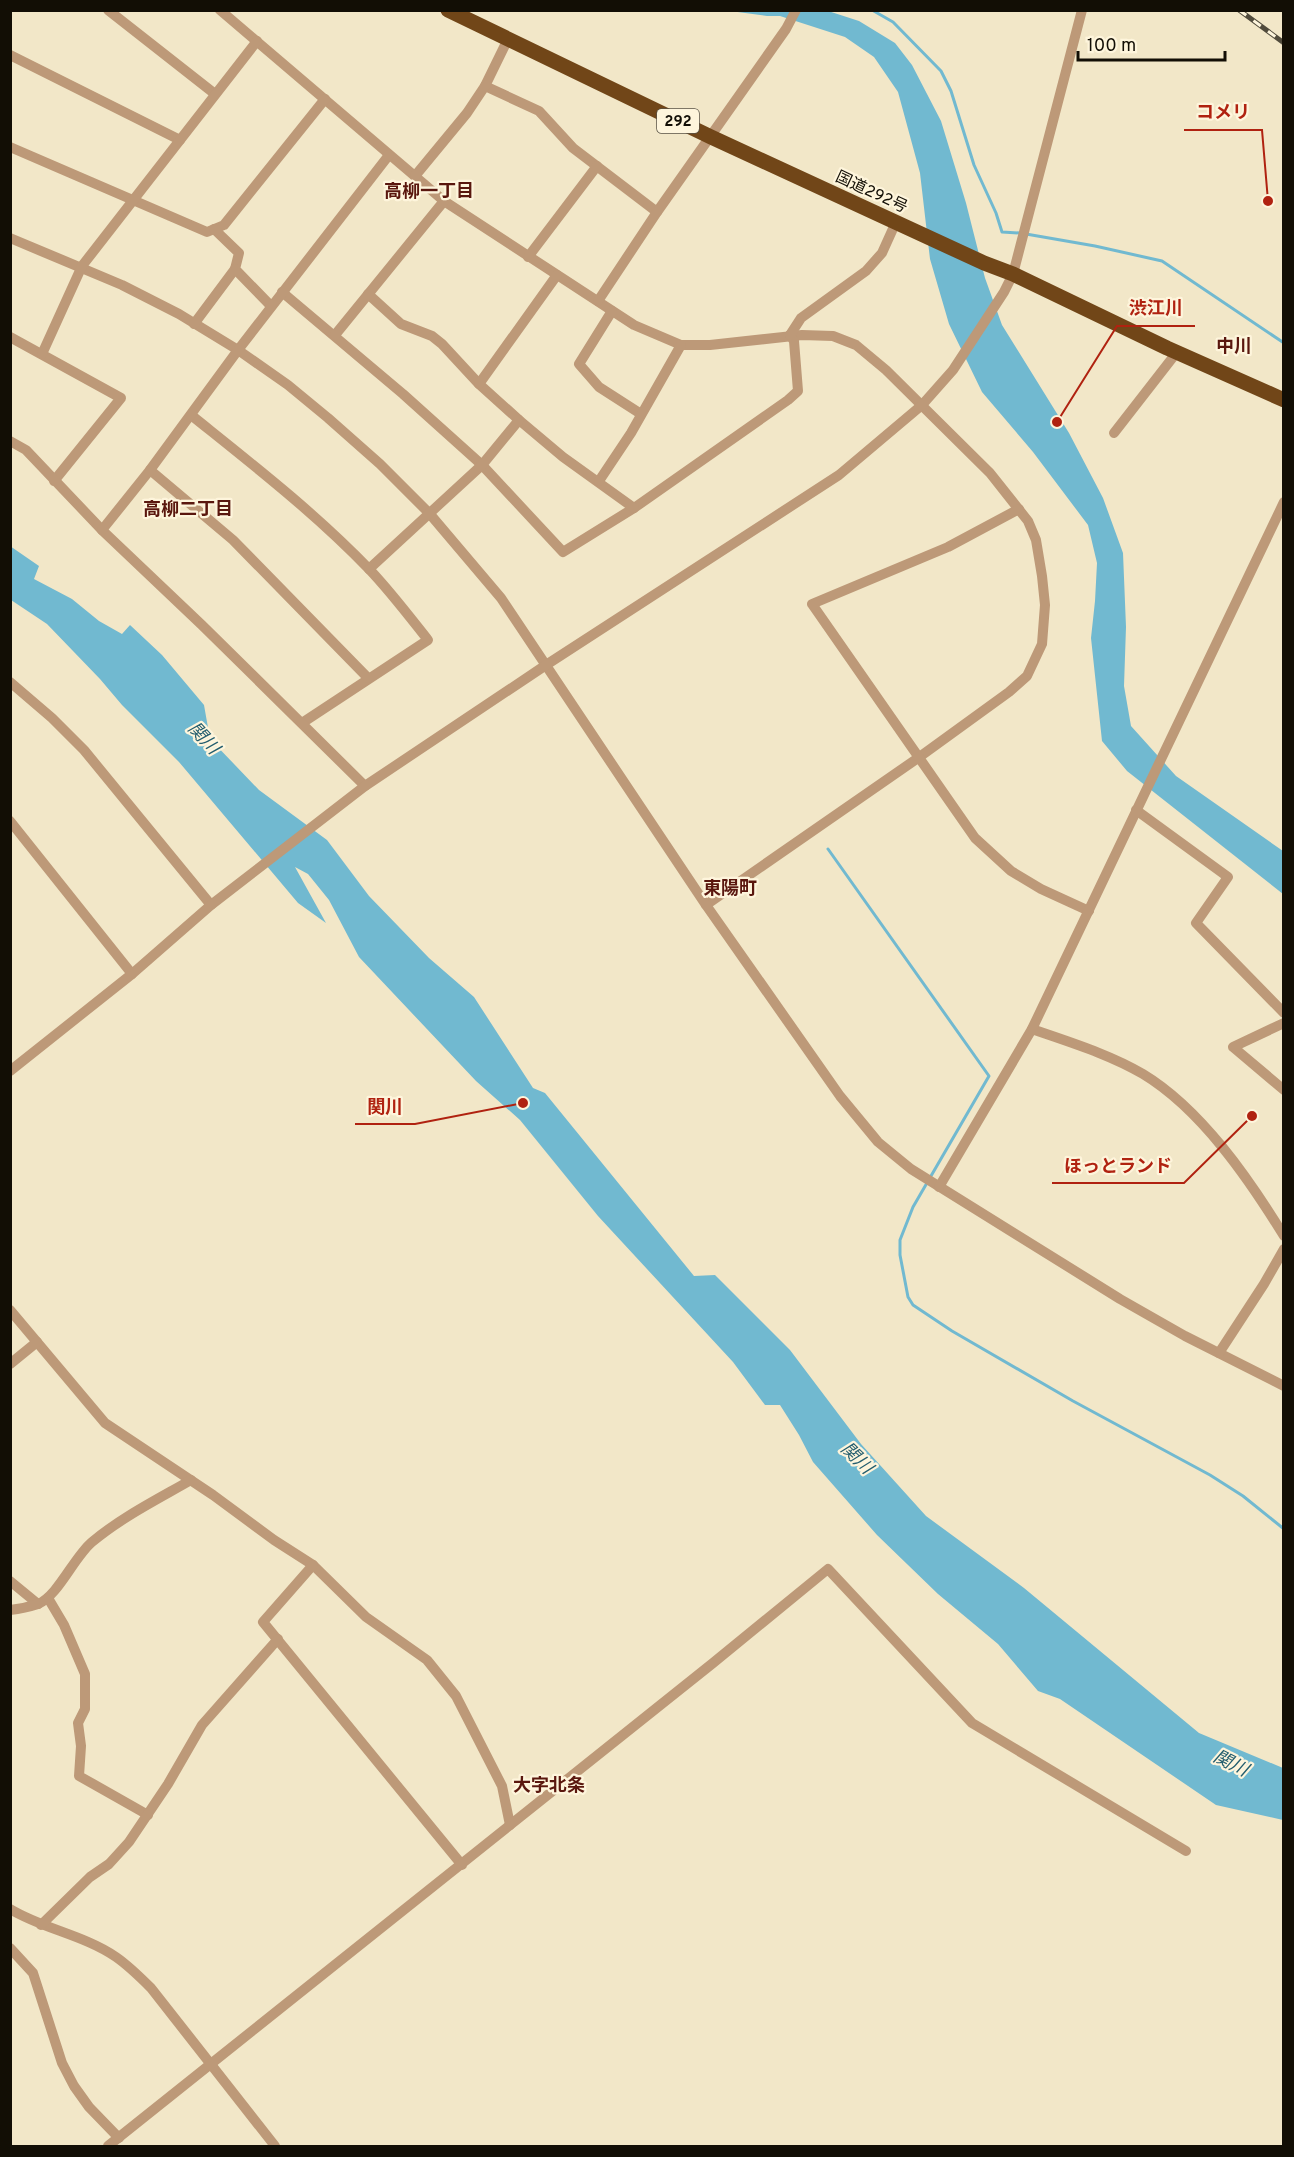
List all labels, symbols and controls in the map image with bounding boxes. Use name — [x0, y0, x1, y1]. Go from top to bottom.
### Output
scale bar — [1078, 24, 1225, 62]
text: 100 m — [1087, 35, 1136, 58]
callout: コメリ — [1184, 94, 1262, 130]
text: コメリ — [1196, 102, 1250, 125]
road number: 292 — [657, 109, 699, 133]
street label: 国道292号 — [832, 167, 910, 218]
district label: 高柳一丁目 — [384, 181, 474, 204]
callout: 渋江川 — [1117, 290, 1195, 326]
text: 渋江川 — [1129, 298, 1183, 321]
district label: 中川 — [1216, 336, 1252, 359]
district label: 高柳二丁目 — [143, 499, 233, 522]
water label: 関川 — [182, 718, 225, 761]
district label: 東陽町 — [703, 878, 757, 901]
callout: 関川 — [355, 1088, 415, 1124]
text: 関川 — [367, 1097, 403, 1120]
callout: ほっとランド — [1052, 1147, 1184, 1183]
text: ほっとランド — [1064, 1156, 1172, 1179]
water label: 関川 — [835, 1438, 878, 1481]
water label: 関川 — [1209, 1746, 1253, 1784]
district label: 大字北条 — [513, 1775, 585, 1798]

